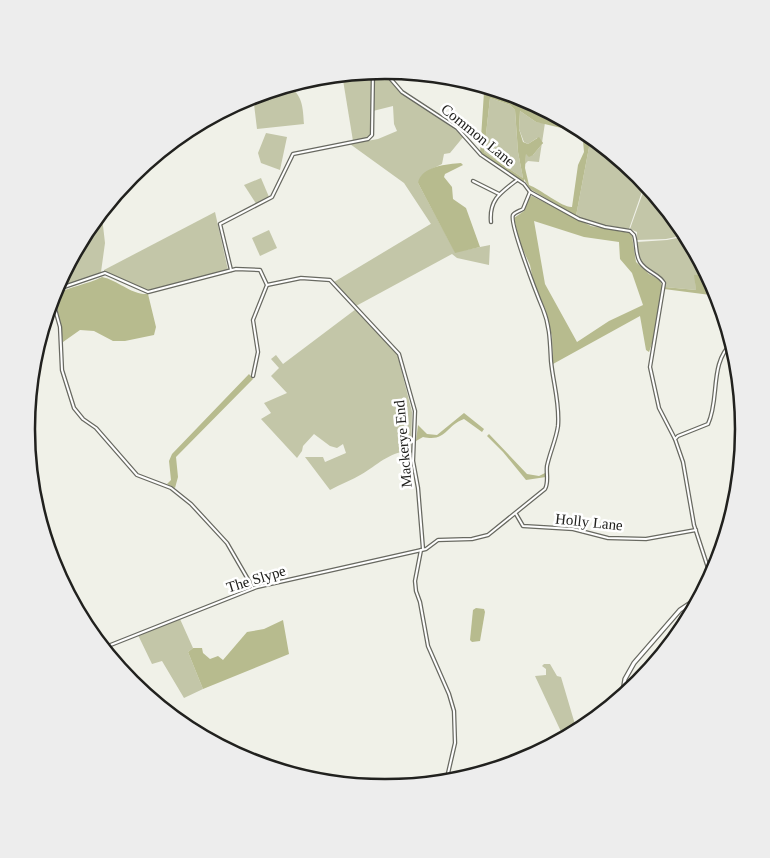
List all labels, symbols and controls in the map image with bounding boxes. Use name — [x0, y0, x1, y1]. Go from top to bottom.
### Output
street label: Common Lane — [438, 101, 518, 170]
street label: Mackerye End — [391, 399, 415, 488]
street label: Holly Lane — [554, 510, 624, 534]
street label: The Slype — [224, 562, 288, 596]

